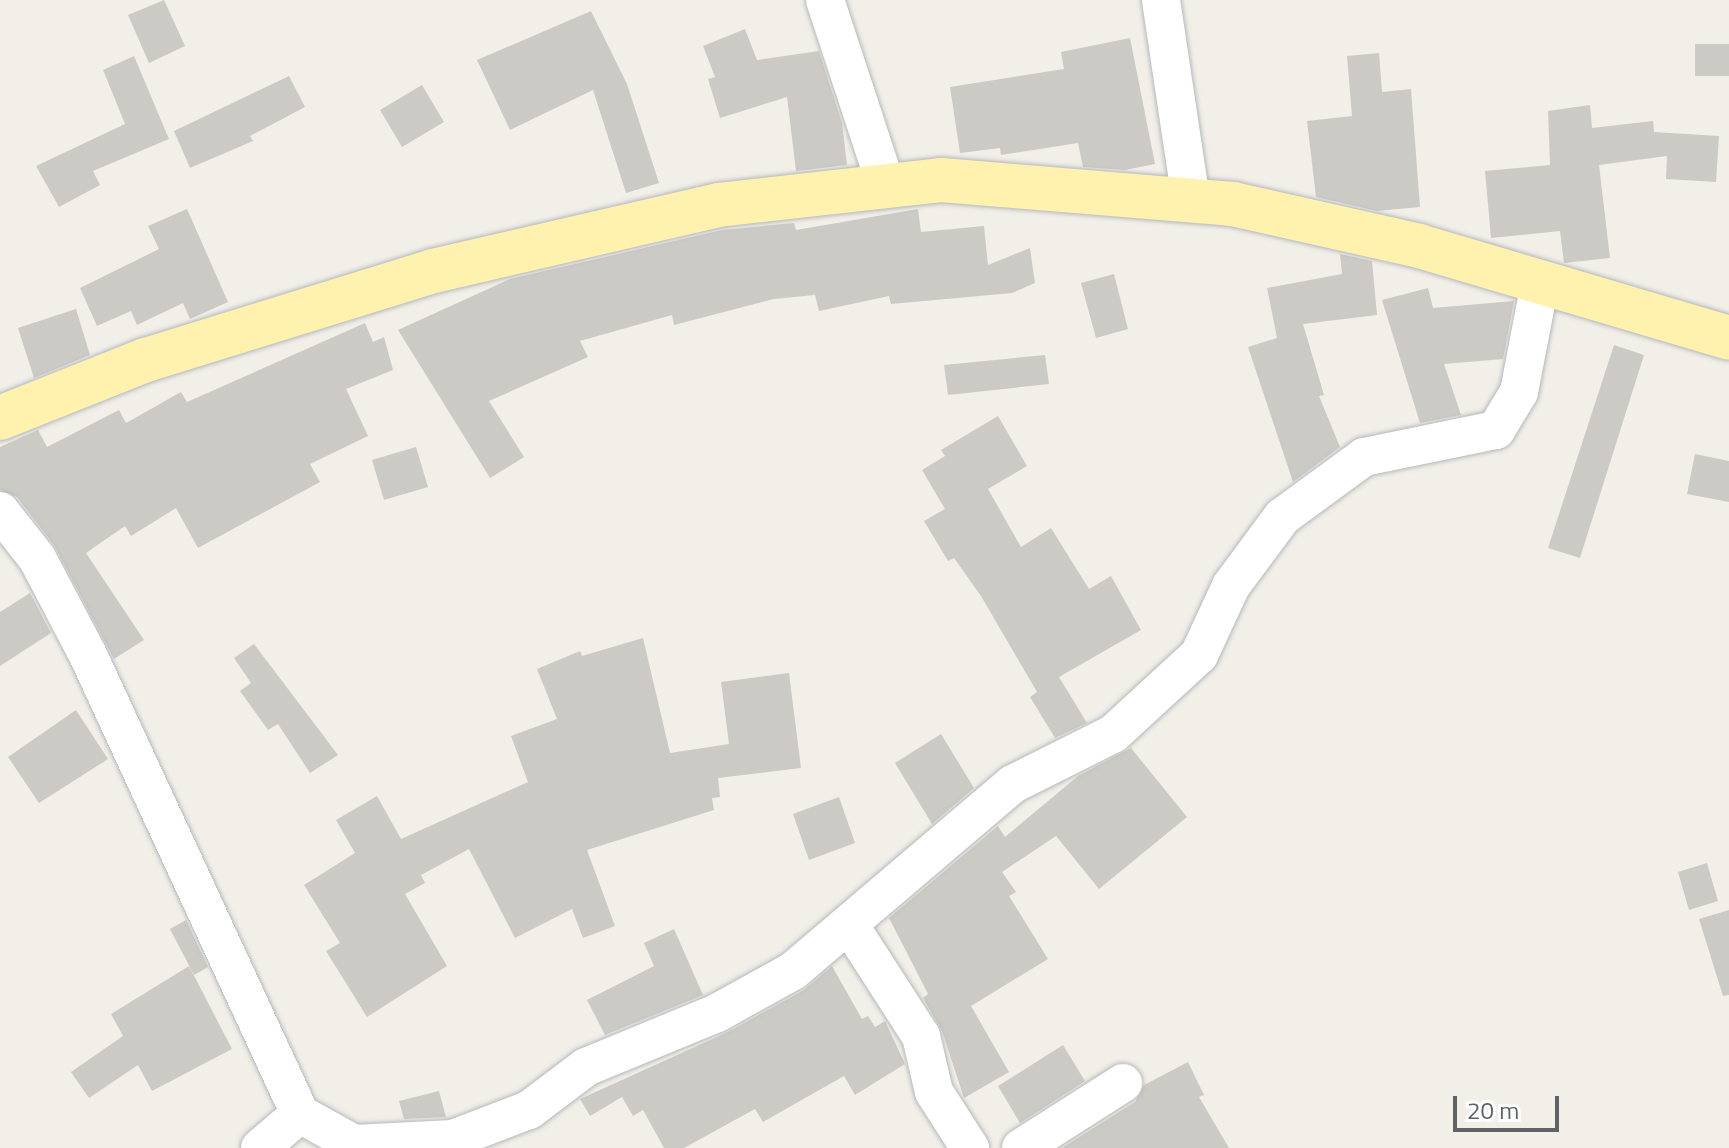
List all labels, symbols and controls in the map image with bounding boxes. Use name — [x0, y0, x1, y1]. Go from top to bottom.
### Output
scale bar — [1457, 1080, 1563, 1130]
text: 20 m — [1467, 1092, 1519, 1128]

